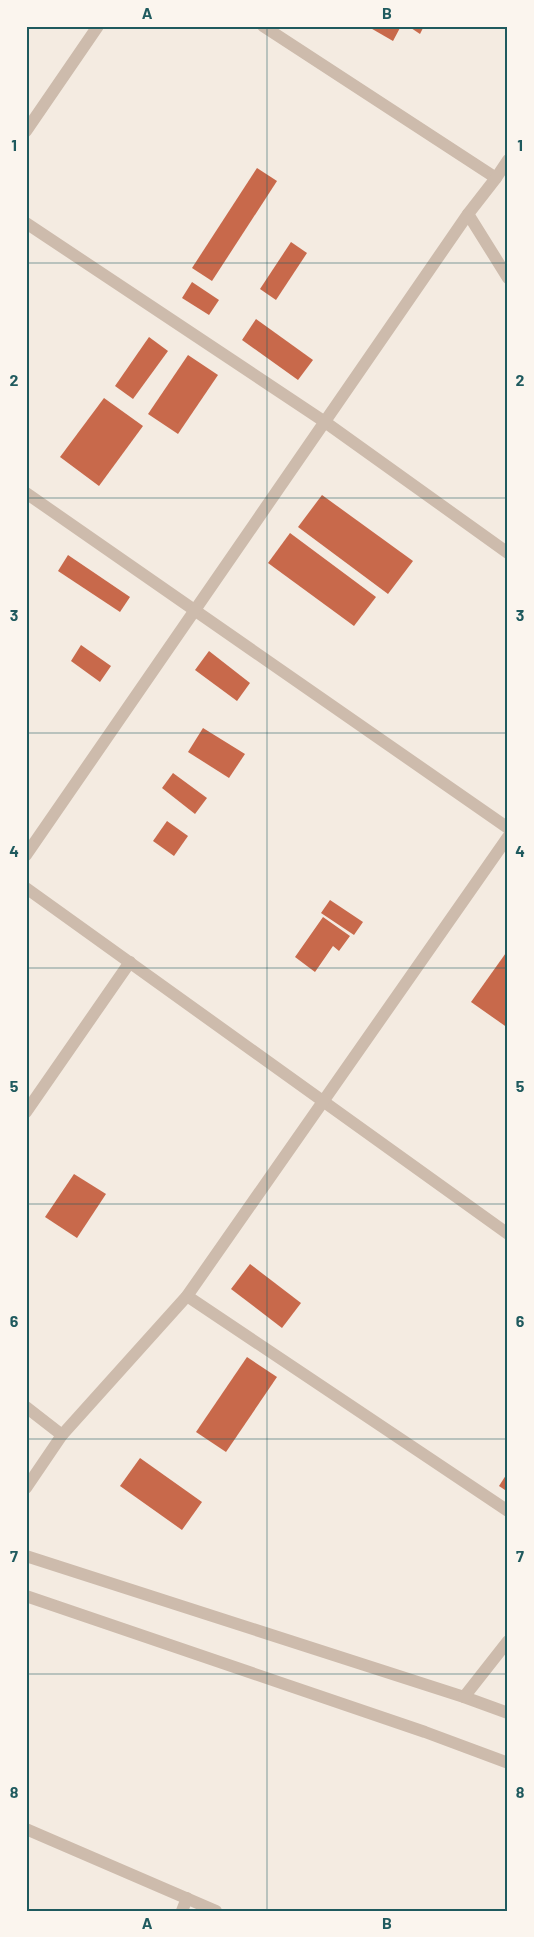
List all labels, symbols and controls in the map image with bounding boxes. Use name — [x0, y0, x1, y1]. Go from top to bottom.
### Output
text: A — [142, 3, 153, 22]
text: B — [382, 3, 392, 22]
text: 1 — [11, 135, 17, 154]
text: 1 — [517, 135, 523, 154]
text: 2 — [10, 370, 19, 389]
text: 2 — [516, 370, 525, 389]
text: 3 — [10, 605, 18, 624]
text: 3 — [516, 605, 524, 624]
text: 4 — [9, 841, 19, 860]
text: 4 — [515, 841, 525, 860]
text: 5 — [10, 1076, 19, 1095]
text: 5 — [516, 1076, 525, 1095]
text: 6 — [10, 1311, 19, 1330]
text: 6 — [516, 1311, 525, 1330]
text: 7 — [10, 1546, 18, 1565]
text: 7 — [516, 1546, 524, 1565]
text: 8 — [10, 1782, 19, 1801]
text: 8 — [516, 1782, 525, 1801]
text: A — [142, 1913, 153, 1932]
text: B — [382, 1913, 392, 1932]

